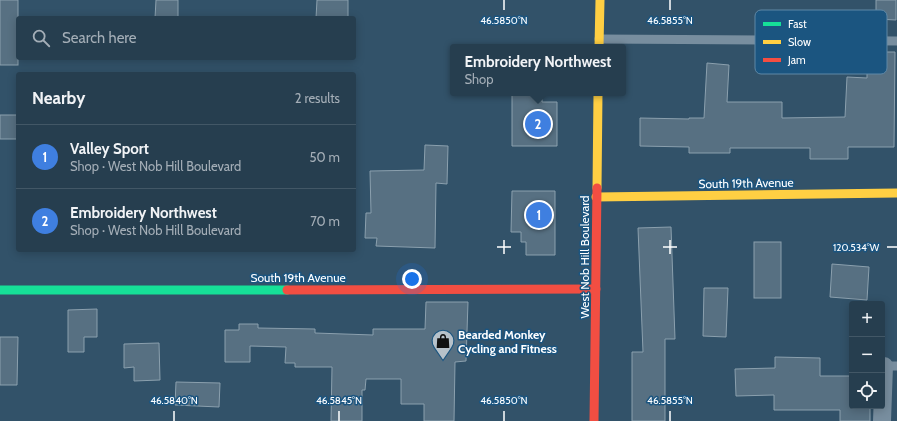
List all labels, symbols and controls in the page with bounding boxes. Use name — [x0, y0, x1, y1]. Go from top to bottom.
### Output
legend — [755, 10, 887, 74]
text: 46.5850°N — [480, 14, 528, 27]
text: 46.5855°N — [647, 14, 693, 27]
search box — [16, 16, 356, 60]
text: Fast — [788, 17, 807, 31]
icon: search — [30, 27, 52, 49]
text: Search here — [62, 29, 137, 47]
text: Slow — [788, 35, 811, 49]
popup — [450, 44, 626, 96]
text: Embroidery Northwest — [465, 53, 611, 71]
text: Jam — [787, 53, 806, 67]
text: Shop — [465, 71, 494, 87]
text: Nearby — [32, 88, 85, 108]
text: 2 results — [295, 90, 340, 106]
pin: 2 — [525, 109, 551, 139]
text: Valley Sport — [70, 140, 149, 158]
text: 1 — [43, 149, 47, 165]
text: 50 m — [310, 149, 340, 165]
text: Shop · West Nob Hill Boulevard — [70, 158, 241, 174]
street label: South 19th Avenue — [698, 175, 794, 191]
street label: West Nob Hill Boulevard — [577, 195, 592, 319]
pin: 1 — [526, 200, 552, 230]
text: Embroidery Northwest — [70, 204, 217, 222]
text: 2 — [42, 213, 48, 229]
text: 70 m — [310, 213, 340, 229]
text: Shop · West Nob Hill Boulevard — [70, 222, 241, 238]
text: 120.534°W — [833, 241, 880, 254]
your location — [402, 269, 422, 289]
street label: South 19th Avenue — [250, 270, 346, 285]
map controls — [849, 301, 885, 409]
button: + — [849, 301, 885, 337]
place label: Bearded Monkey Cycling and Fitness — [458, 327, 557, 356]
shop icon: Bearded Monkey Cycling and Fitness — [430, 328, 456, 361]
button: − — [849, 337, 885, 373]
button: locate — [849, 373, 885, 409]
text: 46.5840°N — [150, 394, 198, 407]
text: 46.5845°N — [316, 394, 362, 407]
text: 46.5850°N — [480, 394, 528, 407]
text: 46.5855°N — [647, 394, 693, 407]

